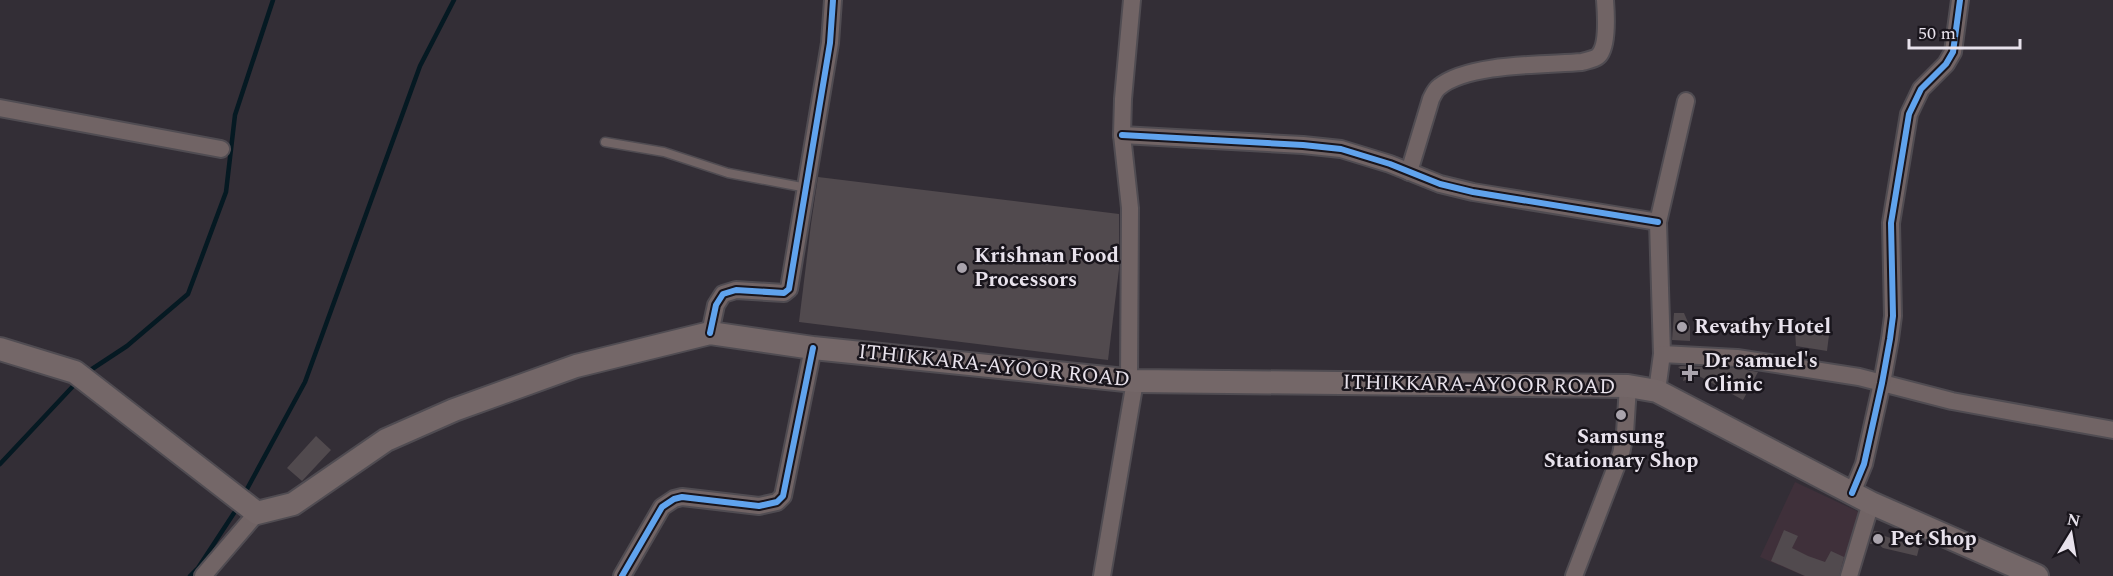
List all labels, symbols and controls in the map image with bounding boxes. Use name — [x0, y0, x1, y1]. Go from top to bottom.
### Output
scale bar — [1909, 12, 2020, 50]
text: 50 m — [1918, 20, 1956, 47]
place label: Krishnan Food Processors — [974, 240, 1119, 296]
marker: Krishnan Food Processors — [955, 261, 969, 275]
place label: Revathy Hotel — [1694, 311, 1831, 343]
marker: Revathy Hotel — [1675, 320, 1689, 334]
street label: ITHIKKARA-AYOOR ROAD — [857, 336, 1131, 396]
place label: Dr samuel's Clinic — [1704, 345, 1818, 401]
marker: Dr samuel's Clinic — [1681, 364, 1699, 382]
street label: ITHIKKARA-AYOOR ROAD — [1342, 367, 1616, 403]
marker: Samsung Stationary Shop — [1614, 408, 1628, 422]
place label: Samsung Stationary Shop — [1544, 421, 1698, 477]
north arrow — [2041, 504, 2101, 564]
text: N — [2065, 507, 2082, 533]
place label: Pet Shop — [1890, 523, 1977, 555]
marker: Pet Shop — [1871, 532, 1885, 546]

